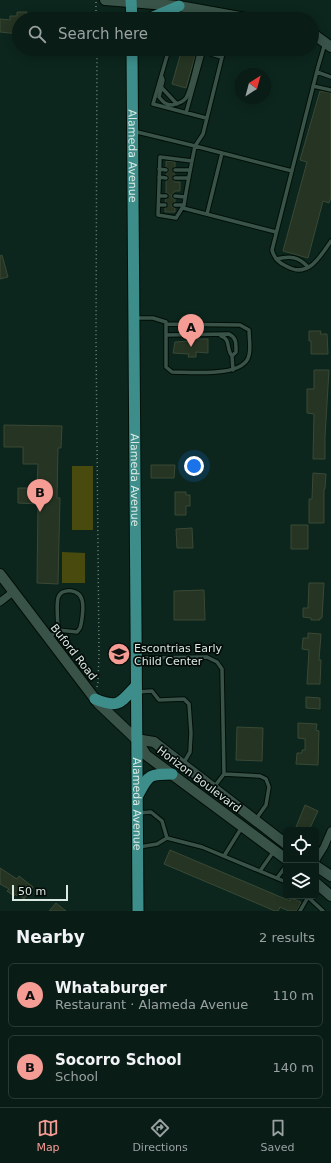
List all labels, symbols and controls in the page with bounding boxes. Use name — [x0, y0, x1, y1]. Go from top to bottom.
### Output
search box — [12, 12, 319, 56]
icon: search — [26, 23, 48, 45]
text: Search here — [58, 25, 148, 43]
north arrow — [235, 68, 271, 104]
street label: Alameda Avenue — [125, 109, 139, 203]
pin: A — [178, 314, 204, 347]
street label: Alameda Avenue — [128, 433, 141, 527]
your location — [184, 456, 204, 476]
pin: B — [27, 479, 53, 512]
street label: Buford Road — [48, 622, 100, 683]
school or university icon: Escontrias Early Child Center — [106, 641, 132, 667]
place label: Escontrias Early Child Center — [134, 642, 223, 668]
street label: Horizon Boulevard — [154, 744, 243, 815]
street label: Alameda Avenue — [130, 757, 144, 851]
map controls — [283, 827, 319, 899]
button: locate — [283, 827, 319, 863]
button: layers — [283, 863, 319, 899]
scale bar — [12, 883, 68, 902]
text: 50 m — [18, 885, 46, 898]
text: Nearby — [16, 927, 85, 947]
text: 2 results — [259, 930, 315, 945]
text: Whataburger — [55, 979, 167, 997]
text: A — [25, 988, 35, 1003]
text: 110 m — [272, 988, 314, 1003]
text: Restaurant · Alameda Avenue — [55, 997, 248, 1012]
text: Socorro School — [55, 1051, 182, 1069]
text: B — [25, 1060, 35, 1075]
text: 140 m — [272, 1060, 314, 1075]
text: School — [55, 1069, 98, 1084]
tab: Map — [36, 1117, 60, 1154]
tab: Directions — [132, 1117, 188, 1154]
tab: Saved — [261, 1117, 295, 1154]

